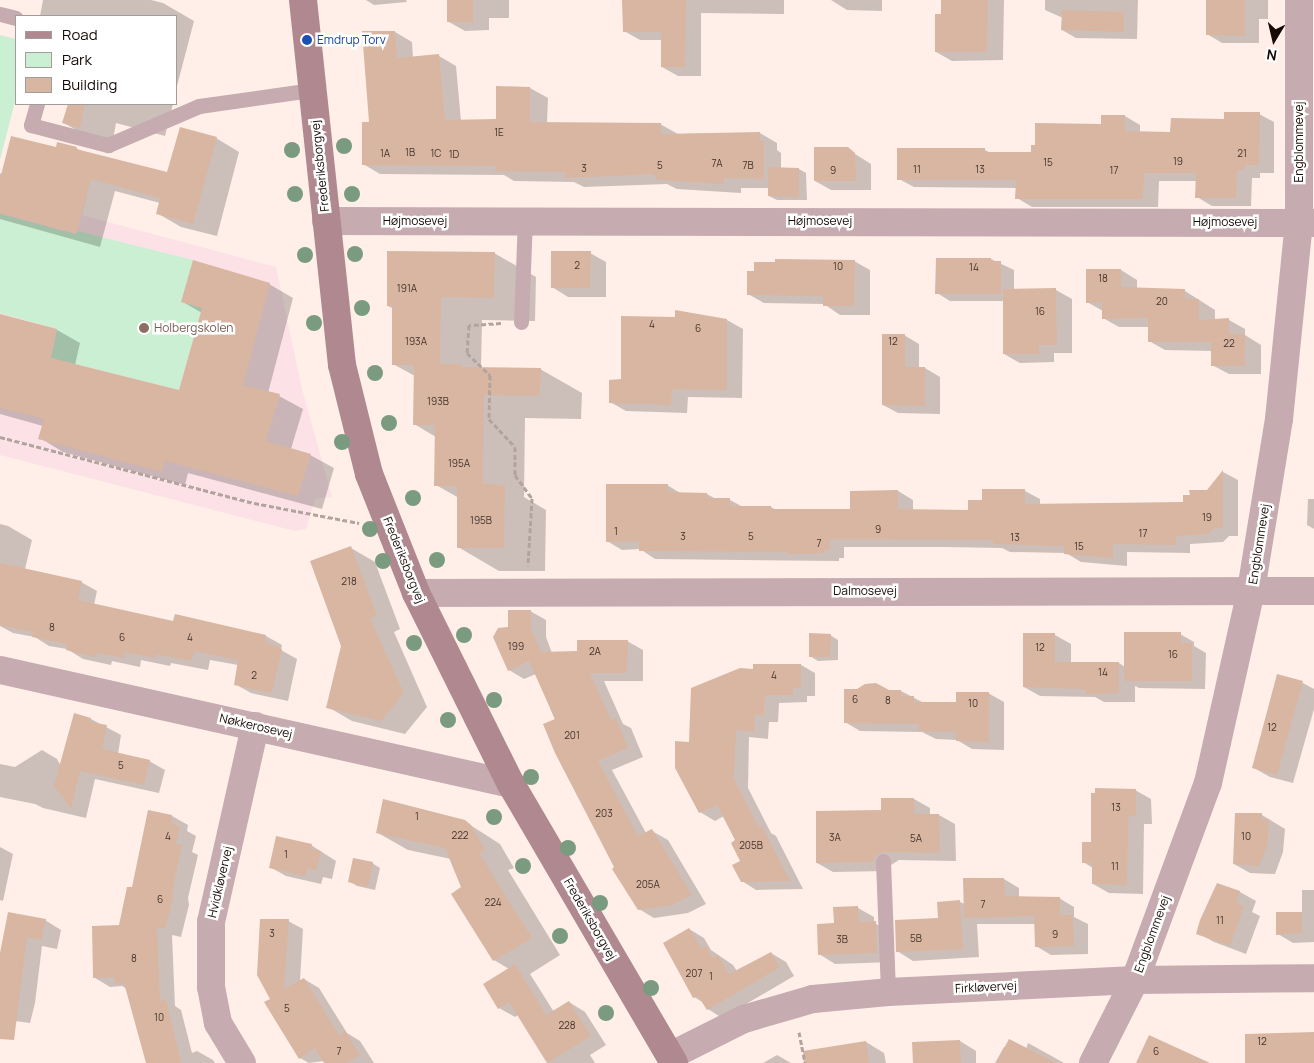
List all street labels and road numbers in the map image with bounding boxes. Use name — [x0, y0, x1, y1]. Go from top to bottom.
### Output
street label: Engblommevej — [1292, 101, 1306, 183]
street label: Frederiksborgvej — [308, 120, 332, 212]
street label: Højmosevej — [383, 214, 447, 228]
street label: Højmosevej — [788, 214, 852, 228]
street label: Højmosevej — [1193, 215, 1257, 229]
street label: Engblommevej — [1246, 503, 1272, 585]
street label: Frederiksborgvej — [380, 515, 428, 605]
street label: Dalmosevej — [833, 584, 897, 598]
street label: Nøkkerosevej — [218, 711, 294, 741]
street label: Hvidkløvervej — [205, 845, 235, 919]
street label: Frederiksborgvej — [561, 876, 619, 962]
street label: Engblommevej — [1131, 893, 1173, 975]
street label: Firkløvervej — [955, 978, 1017, 996]

